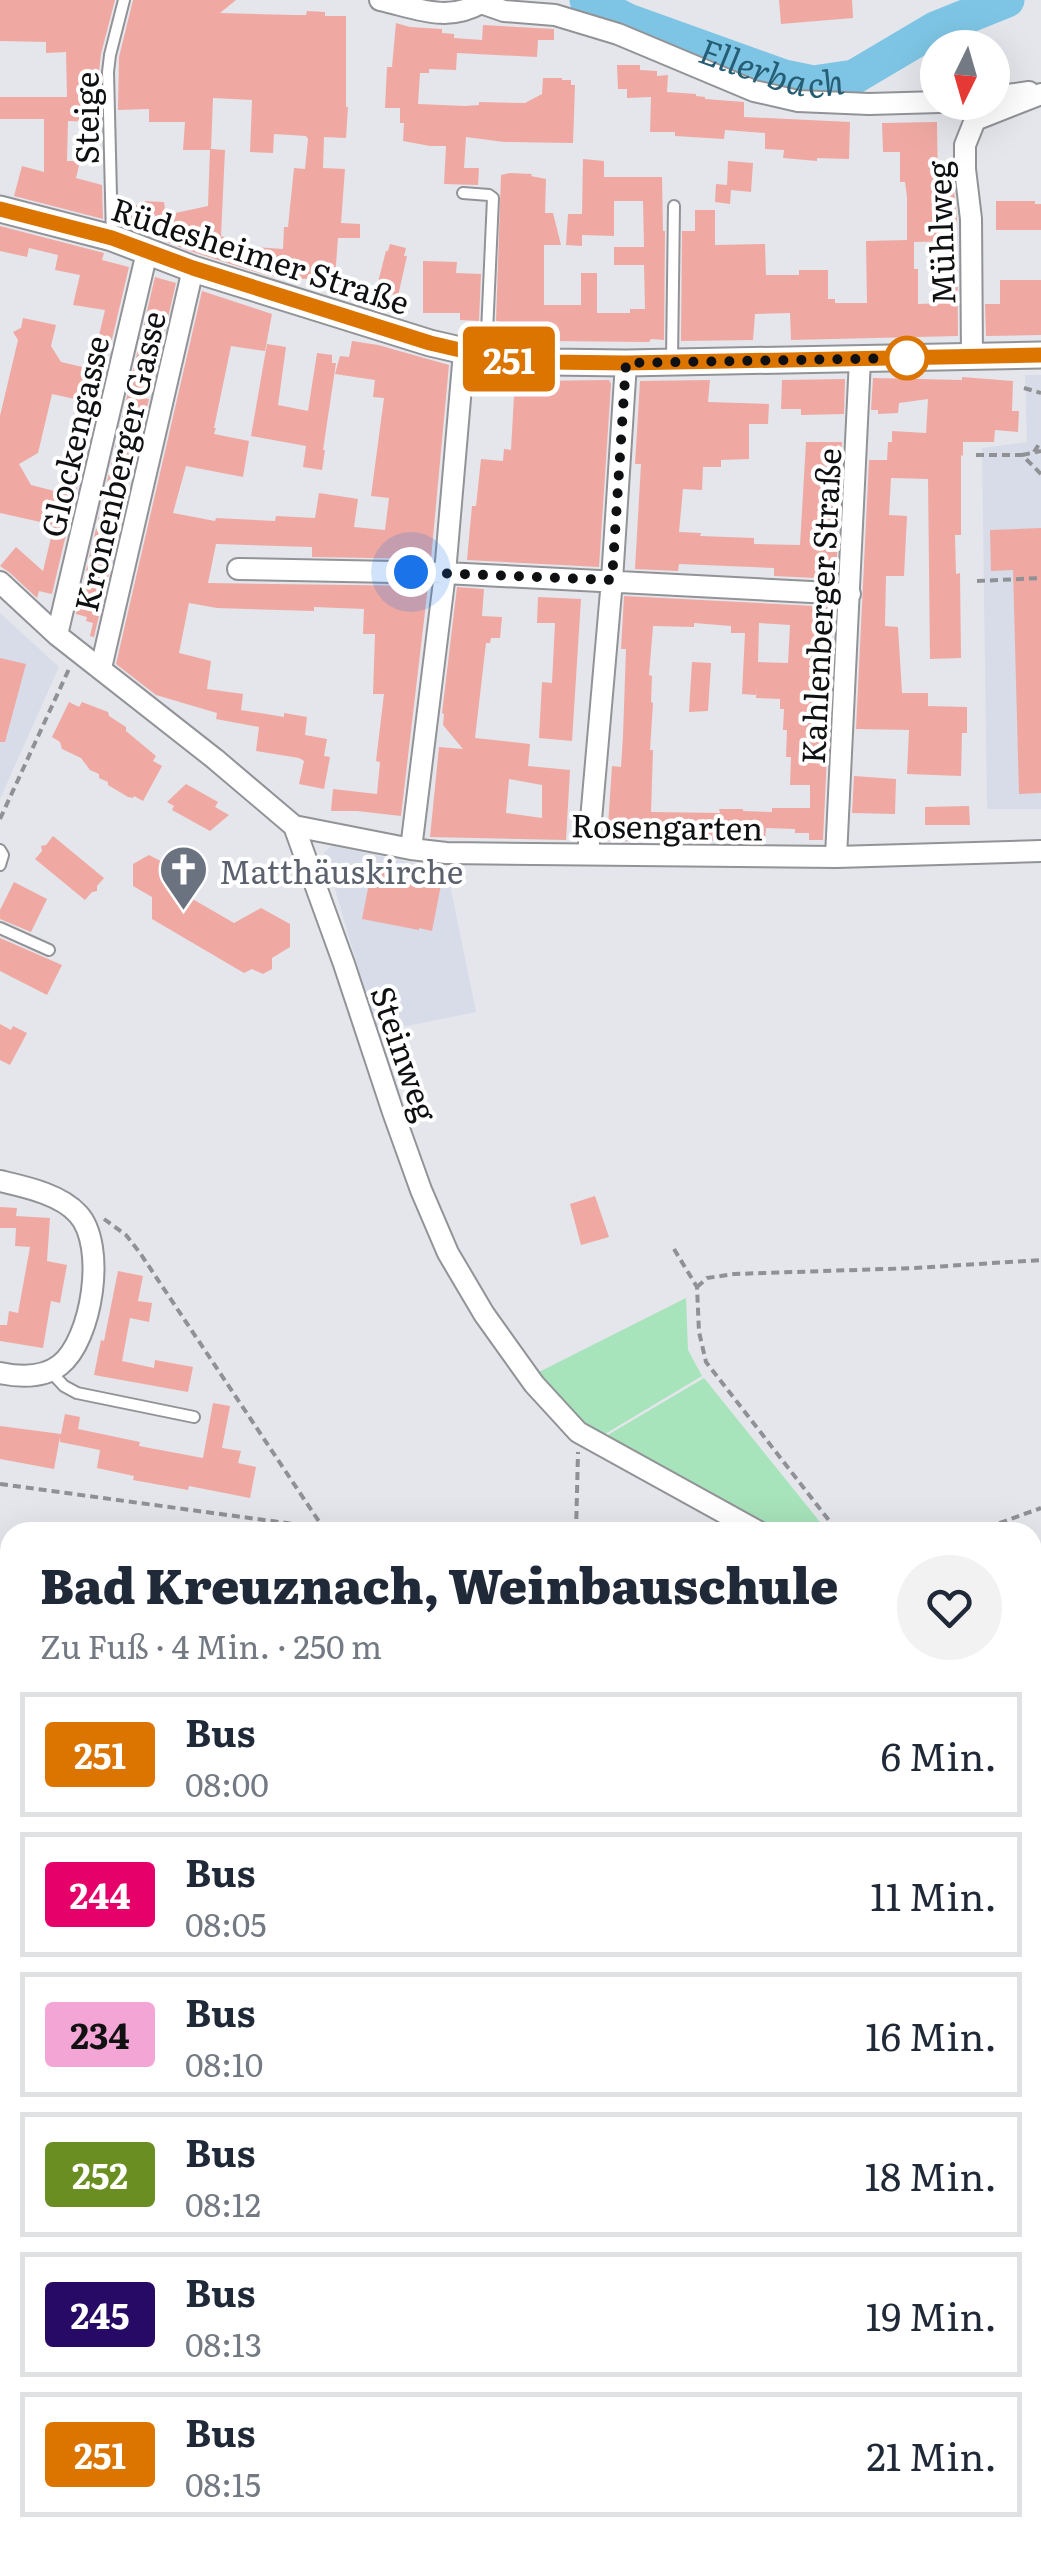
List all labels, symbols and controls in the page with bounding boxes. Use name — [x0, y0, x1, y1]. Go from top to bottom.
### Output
water label: Ellerbach — [693, 23, 847, 110]
north arrow — [920, 30, 1010, 120]
map controls — [920, 30, 1010, 120]
street label: Steige — [61, 72, 109, 164]
street label: Mühlweg — [912, 160, 966, 306]
street label: Rüdesheimer Straße — [106, 183, 416, 325]
street label: Kronenberger Gasse — [60, 306, 176, 616]
line badge: 251 — [452, 326, 566, 392]
street label: Glockengasse — [26, 330, 120, 542]
text: 251 — [483, 333, 535, 385]
unlabelled marker — [886, 337, 928, 379]
street label: Kahlenberger Straße — [787, 447, 851, 765]
your location — [386, 547, 436, 597]
street label: Rosengarten — [570, 799, 764, 851]
church icon: Matthäuskirche — [158, 844, 210, 912]
place label: Matthäuskirche — [219, 846, 463, 894]
street label: Steinweg — [360, 979, 452, 1127]
text: Bad Kreuznach, Weinbauschule — [40, 1548, 839, 1619]
button: heart — [897, 1555, 1002, 1660]
text: Zu Fuß · 4 Min. · 250 m — [40, 1621, 382, 1669]
text: Bus — [185, 1702, 256, 1759]
text: 6 Min. — [881, 1726, 997, 1783]
text: 251 — [74, 1728, 126, 1780]
text: 08:00 — [185, 1759, 269, 1807]
text: Bus — [185, 1842, 256, 1899]
text: 11 Min. — [870, 1866, 997, 1923]
text: 244 — [69, 1868, 131, 1920]
text: 08:05 — [185, 1899, 267, 1947]
text: Bus — [185, 1982, 256, 2039]
text: 16 Min. — [865, 2006, 997, 2063]
text: 234 — [70, 2008, 130, 2060]
text: 08:10 — [185, 2039, 263, 2087]
text: Bus — [185, 2122, 256, 2179]
text: 18 Min. — [865, 2146, 997, 2203]
text: 252 — [72, 2148, 128, 2200]
text: 08:12 — [185, 2179, 261, 2227]
text: Bus — [185, 2262, 256, 2319]
text: 19 Min. — [866, 2286, 997, 2343]
text: 245 — [71, 2288, 129, 2340]
text: 08:13 — [185, 2319, 262, 2367]
text: Bus — [185, 2402, 256, 2459]
text: 21 Min. — [866, 2426, 997, 2483]
text: 251 — [74, 2428, 126, 2480]
text: 08:15 — [185, 2459, 261, 2507]

